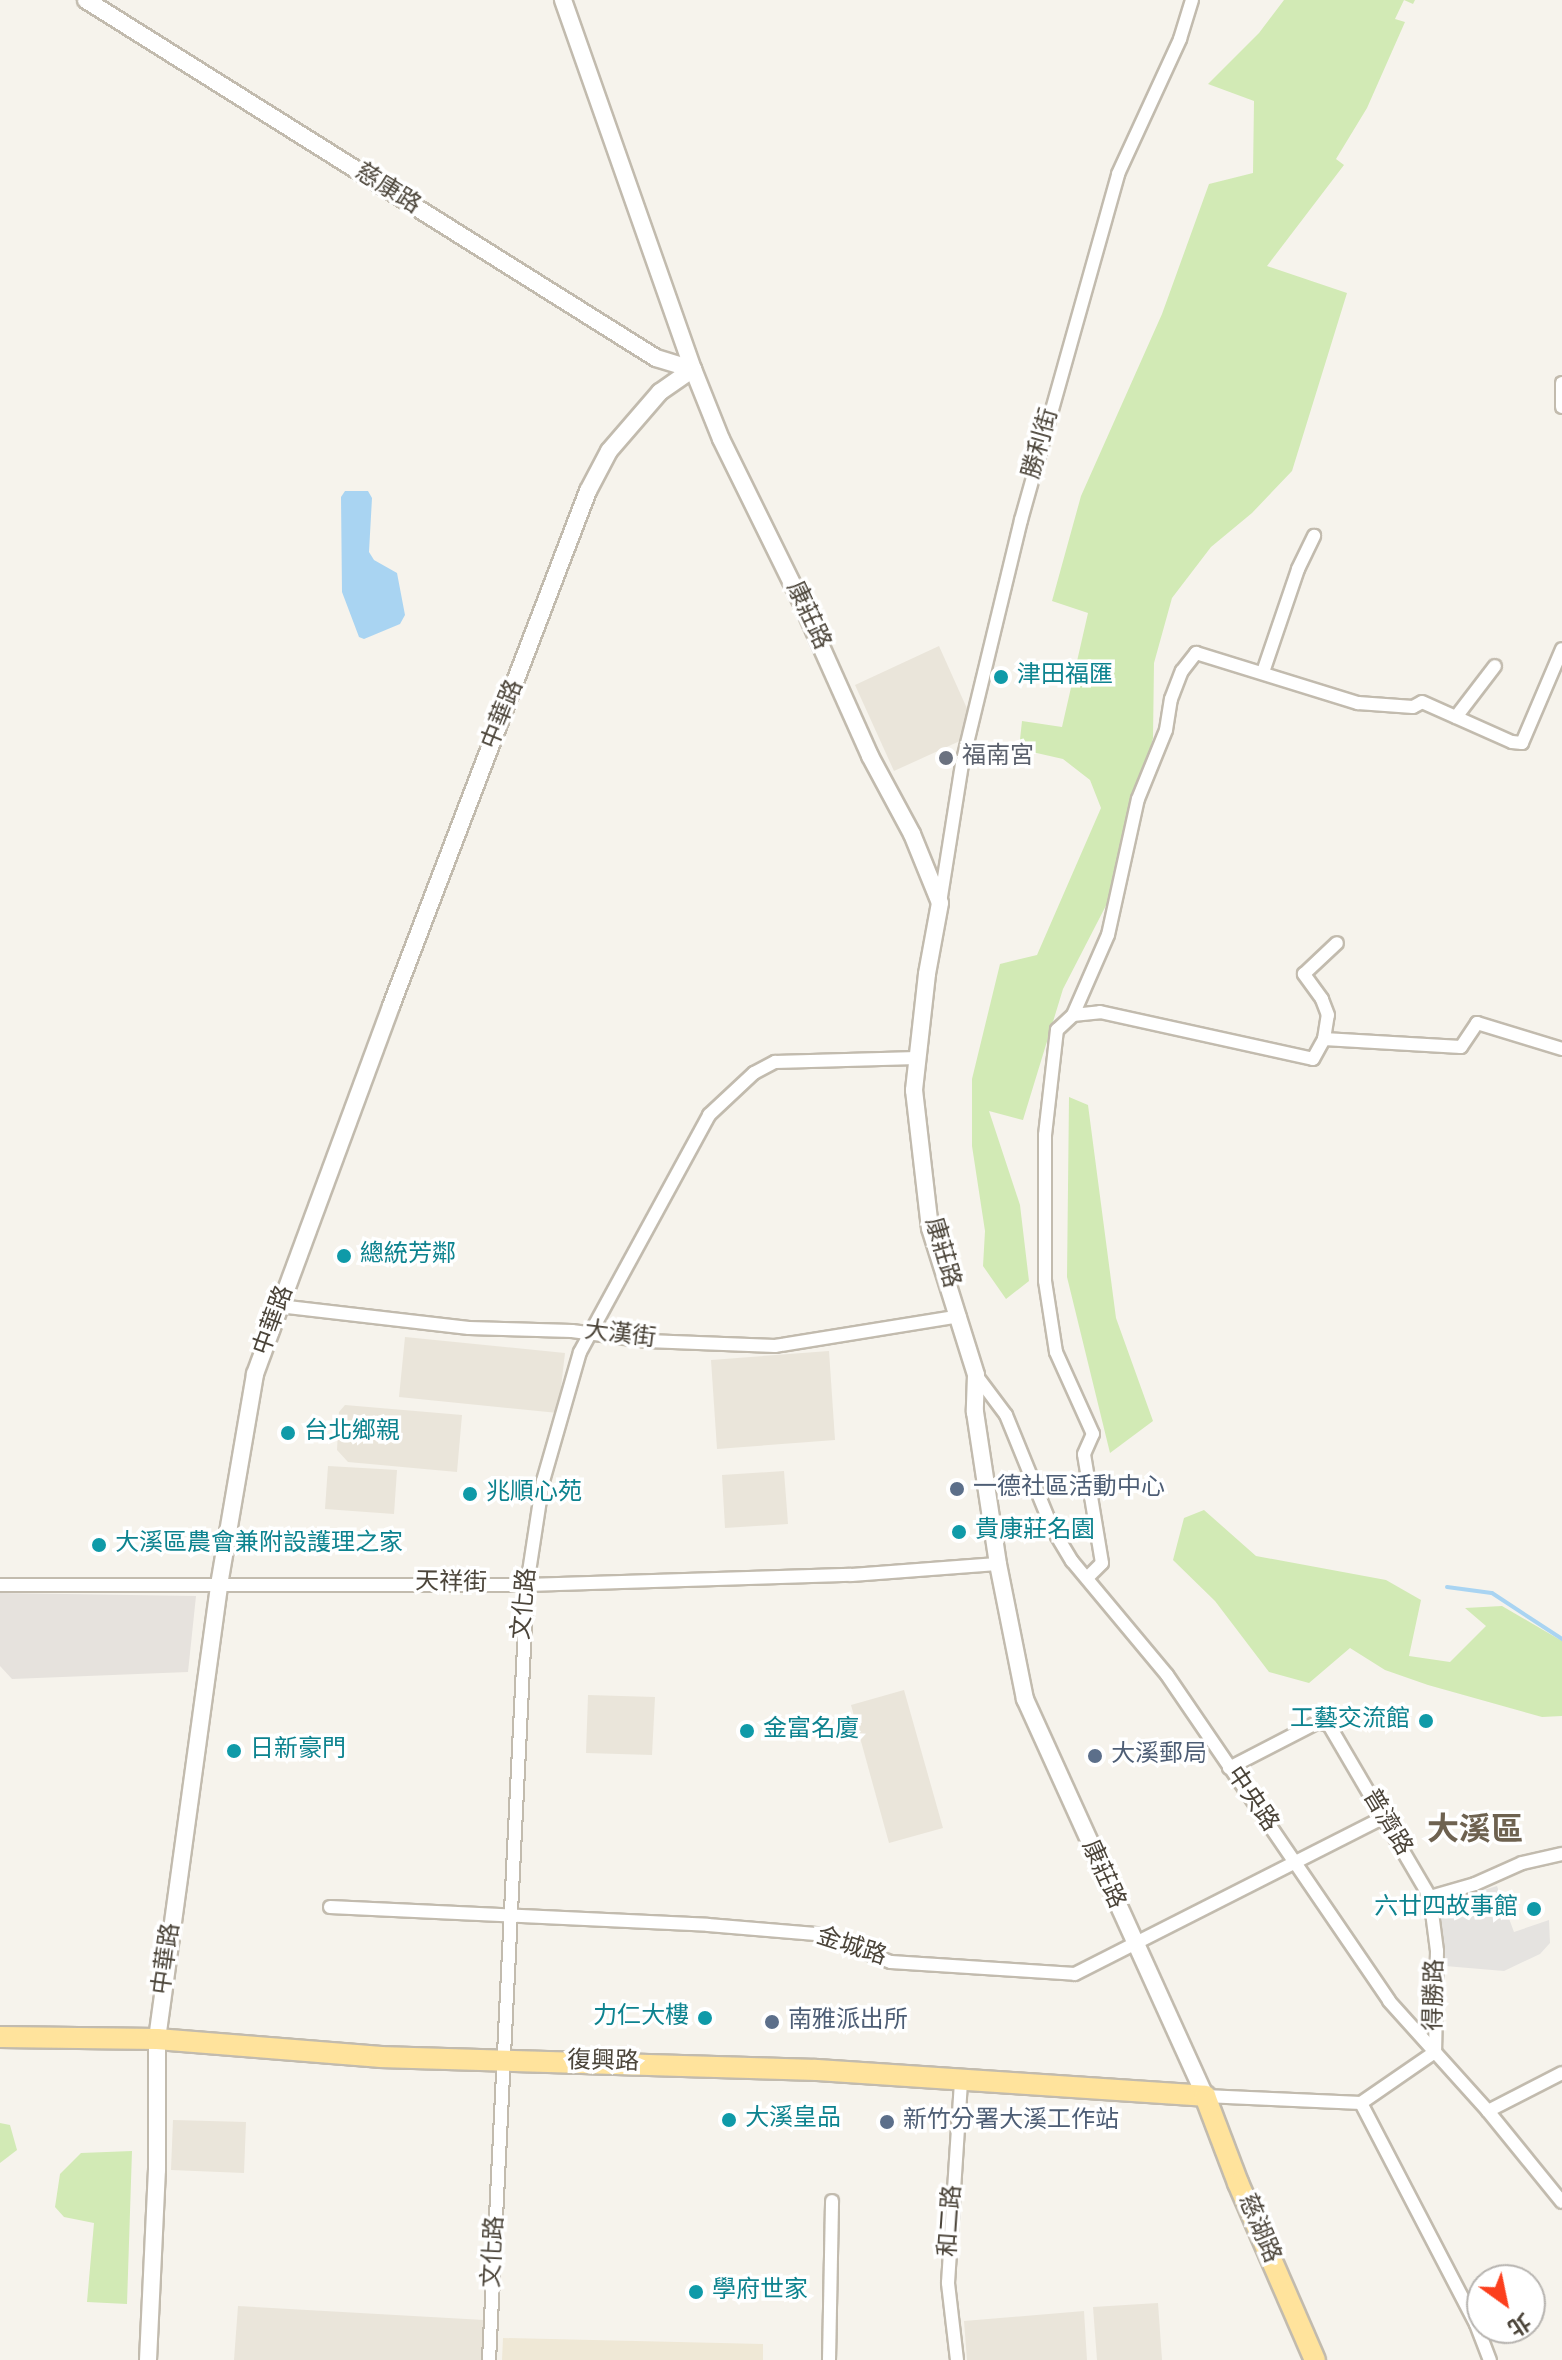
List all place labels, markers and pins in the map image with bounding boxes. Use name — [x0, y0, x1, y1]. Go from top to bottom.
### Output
place label: 津田福匯 — [1017, 663, 1113, 691]
marker: 津田福匯 — [992, 668, 1010, 686]
place label: 福南宮 — [962, 744, 1034, 772]
marker: 福南宮 — [937, 749, 955, 767]
place label: 總統芳鄰 — [360, 1242, 456, 1270]
marker: 總統芳鄰 — [335, 1247, 353, 1265]
place label: 台北鄉親 — [304, 1419, 400, 1447]
marker: 台北鄉親 — [279, 1424, 297, 1442]
place label: 一德社區活動中心 — [973, 1475, 1165, 1503]
place label: 兆順心苑 — [486, 1480, 582, 1508]
marker: 一德社區活動中心 — [948, 1480, 966, 1498]
marker: 兆順心苑 — [461, 1485, 479, 1503]
place label: 貴康莊名園 — [975, 1518, 1095, 1546]
marker: 貴康莊名園 — [950, 1523, 968, 1541]
place label: 大溪區農會兼附設護理之家 — [115, 1531, 403, 1559]
marker: 大溪區農會兼附設護理之家 — [90, 1536, 108, 1554]
place label: 工藝交流館 — [1290, 1707, 1410, 1735]
marker: 工藝交流館 — [1417, 1712, 1435, 1730]
place label: 金富名廈 — [763, 1717, 859, 1745]
marker: 金富名廈 — [738, 1722, 756, 1740]
place label: 日新豪門 — [250, 1737, 346, 1765]
marker: 日新豪門 — [225, 1742, 243, 1760]
place label: 大溪郵局 — [1111, 1742, 1207, 1770]
marker: 大溪郵局 — [1086, 1747, 1104, 1765]
place label: 六廿四故事館 — [1374, 1895, 1518, 1923]
marker: 六廿四故事館 — [1525, 1900, 1543, 1918]
place label: 力仁大樓 — [593, 2004, 689, 2032]
place label: 南雅派出所 — [788, 2008, 908, 2036]
marker: 力仁大樓 — [696, 2009, 714, 2027]
marker: 南雅派出所 — [763, 2013, 781, 2031]
place label: 大溪皇品 — [745, 2106, 841, 2134]
place label: 新竹分署大溪工作站 — [903, 2108, 1119, 2136]
marker: 大溪皇品 — [720, 2111, 738, 2129]
marker: 新竹分署大溪工作站 — [878, 2113, 896, 2131]
place label: 學府世家 — [712, 2278, 808, 2306]
marker: 學府世家 — [687, 2283, 705, 2301]

